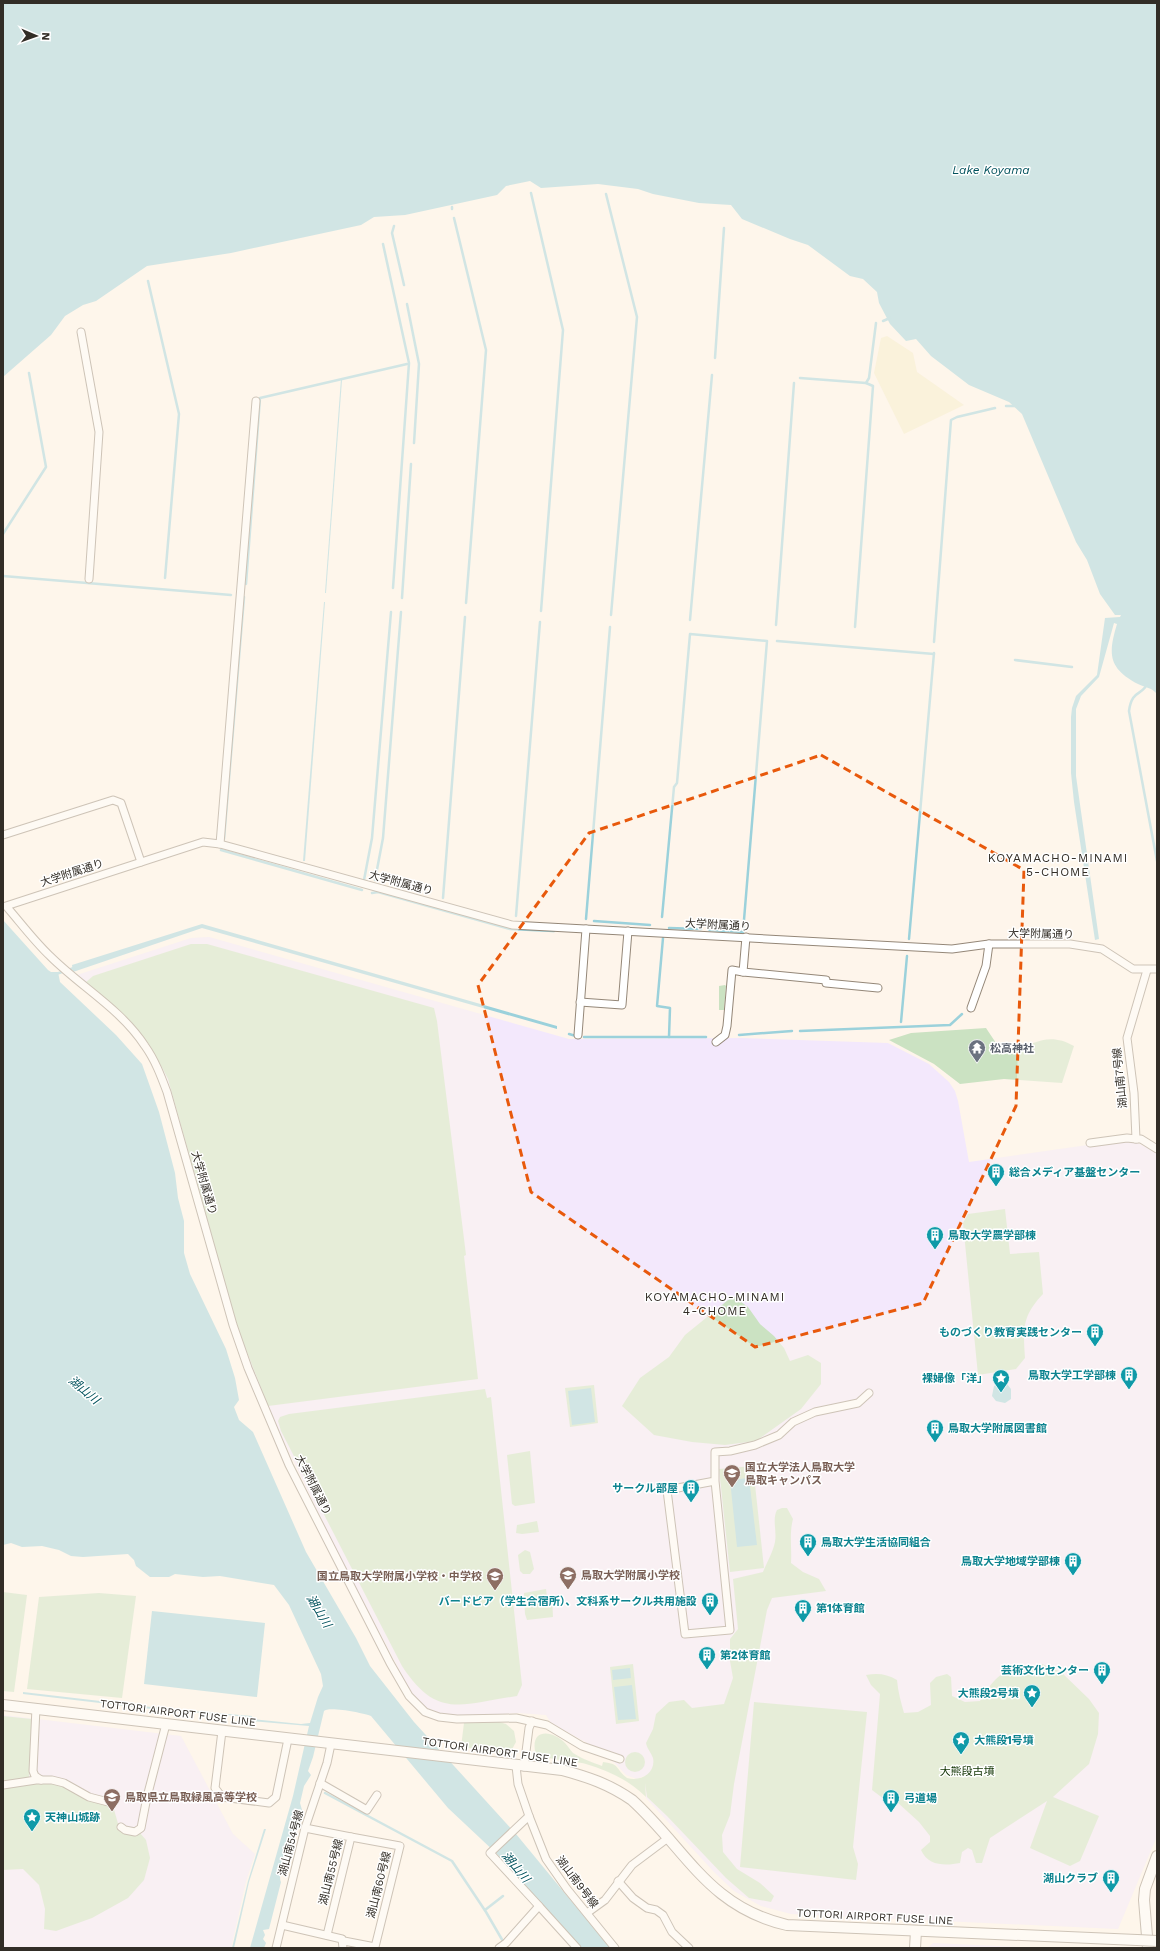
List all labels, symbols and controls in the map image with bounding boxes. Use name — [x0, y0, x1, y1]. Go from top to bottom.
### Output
north arrow — [16, 16, 56, 56]
text: N — [39, 32, 52, 41]
water label: Lake Koyama — [952, 163, 1030, 177]
district label: KOYAMACHO-MINAMI 5-CHOME — [988, 851, 1128, 879]
street label: 大学附属通り — [39, 857, 105, 889]
street label: 大学附属通り — [367, 868, 435, 898]
street label: 大学附属通り — [685, 917, 751, 933]
street label: 大学附属通り — [1008, 927, 1074, 941]
temple icon: 松高神社 — [967, 1038, 987, 1063]
place label: 松高神社 — [990, 1042, 1034, 1055]
street label: 湖山南7号線 — [1110, 1047, 1130, 1109]
street label: 大学附属通り — [189, 1149, 219, 1217]
building icon: 総合メディア基盤センター — [986, 1162, 1006, 1187]
place label: 総合メディア基盤センター — [1009, 1166, 1140, 1179]
building icon: 鳥取大学農学部棟 — [925, 1225, 945, 1250]
place label: 鳥取大学農学部棟 — [948, 1229, 1036, 1242]
district label: KOYAMACHO-MINAMI 4-CHOME — [645, 1290, 785, 1318]
building icon: ものづくり教育実践センター — [1085, 1322, 1105, 1347]
place label: ものづくり教育実践センター — [939, 1326, 1082, 1339]
building icon: 鳥取大学工学部棟 — [1119, 1365, 1139, 1390]
place icon: 裸婦像「洋」 — [991, 1368, 1011, 1393]
place label: 鳥取大学工学部棟 — [1028, 1369, 1116, 1382]
place label: 裸婦像「洋」 — [922, 1372, 988, 1385]
water label: 湖山川 — [66, 1373, 104, 1408]
building icon: 鳥取大学附属図書館 — [925, 1418, 945, 1443]
place label: 鳥取大学附属図書館 — [948, 1422, 1047, 1435]
street label: 大学附属通り — [292, 1453, 334, 1517]
place label: 国立大学法人鳥取大学 鳥取キャンパス — [745, 1461, 855, 1487]
school or university icon: 国立大学法人鳥取大学 鳥取キャンパス — [722, 1463, 742, 1488]
building icon: サークル部屋 — [681, 1478, 701, 1503]
place label: サークル部屋 — [612, 1482, 678, 1495]
building icon: 鳥取大学生活協同組合 — [798, 1532, 818, 1557]
place label: 鳥取大学生活協同組合 — [821, 1536, 931, 1549]
building icon: 鳥取大学地域学部棟 — [1063, 1551, 1083, 1576]
place label: 鳥取大学地域学部棟 — [961, 1555, 1060, 1568]
school or university icon: 鳥取大学附属小学校 — [558, 1565, 578, 1590]
school or university icon: 国立鳥取大学附属小学校・中学校 — [485, 1566, 505, 1591]
place label: 鳥取大学附属小学校 — [581, 1569, 680, 1582]
place label: 国立鳥取大学附属小学校・中学校 — [317, 1570, 482, 1583]
building icon: バードピア（学生合宿所）、文科系サークル共用施設 — [700, 1591, 720, 1616]
water label: 湖山川 — [304, 1592, 335, 1632]
place label: バードピア（学生合宿所）、文科系サークル共用施設 — [439, 1595, 697, 1608]
building icon: 第1体育館 — [793, 1598, 813, 1623]
place label: 第1体育館 — [816, 1602, 865, 1615]
building icon: 第2体育館 — [697, 1645, 717, 1670]
place label: 第2体育館 — [720, 1649, 771, 1662]
building icon: 芸術文化センター — [1092, 1660, 1112, 1685]
place label: 芸術文化センター — [1001, 1664, 1089, 1677]
place icon: 大熊段2号墳 — [1022, 1683, 1042, 1708]
place label: 大熊段2号墳 — [957, 1687, 1019, 1700]
street label: TOTTORI AIRPORT FUSE LINE — [99, 1697, 257, 1729]
place icon: 大熊段1号墳 — [951, 1730, 971, 1755]
place label: 大熊段1号墳 — [974, 1734, 1034, 1747]
street label: TOTTORI AIRPORT FUSE LINE — [421, 1735, 579, 1769]
park label: 大熊段古墳 — [940, 1765, 995, 1778]
school or university icon: 鳥取県立鳥取緑風高等学校 — [102, 1787, 122, 1812]
building icon: 弓道場 — [881, 1788, 901, 1813]
place label: 鳥取県立鳥取緑風高等学校 — [125, 1791, 257, 1804]
place label: 弓道場 — [904, 1792, 937, 1805]
place icon: 天神山城跡 — [22, 1807, 42, 1832]
street label: 湖山南54号線 — [276, 1808, 306, 1878]
place label: 天神山城跡 — [45, 1811, 100, 1824]
street label: 湖山南55号線 — [316, 1838, 346, 1906]
water label: 湖山川 — [499, 1849, 534, 1887]
street label: 湖山南60号線 — [364, 1850, 394, 1920]
street label: 湖山南9号線 — [553, 1853, 601, 1911]
building icon: 湖山クラブ — [1101, 1868, 1121, 1893]
place label: 湖山クラブ — [1043, 1872, 1098, 1885]
street label: TOTTORI AIRPORT FUSE LINE — [796, 1906, 954, 1928]

